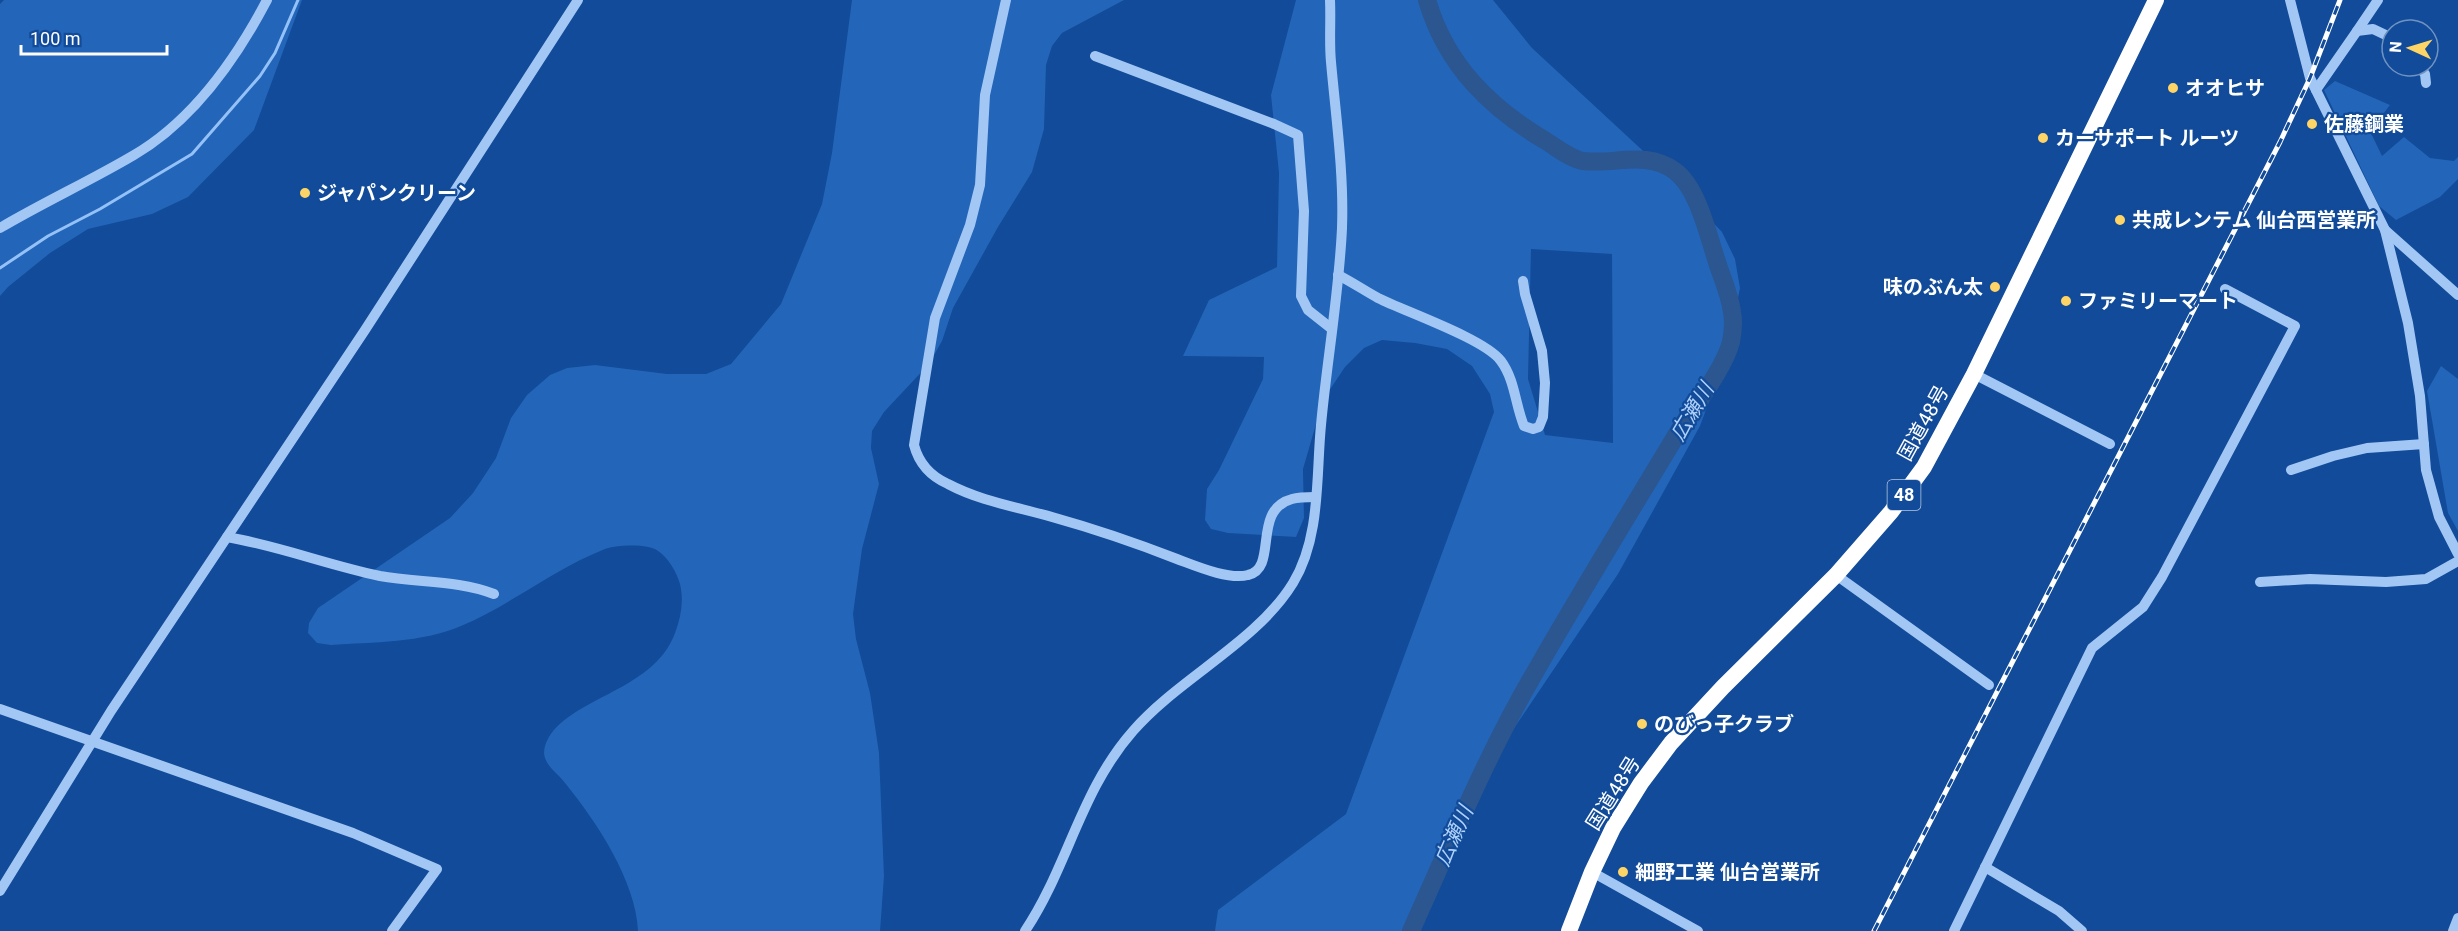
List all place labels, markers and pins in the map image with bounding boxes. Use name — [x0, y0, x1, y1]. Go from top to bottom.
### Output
place label: オオヒサ — [2185, 76, 2265, 100]
marker: オオヒサ — [2166, 81, 2180, 95]
place label: 佐藤鋼業 — [2324, 112, 2404, 136]
marker: 佐藤鋼業 — [2305, 117, 2319, 131]
place label: カーサポート ルーツ — [2055, 126, 2239, 150]
marker: カーサポート ルーツ — [2036, 131, 2050, 145]
place label: ジャパンクリーン — [317, 181, 476, 205]
marker: ジャパンクリーン — [298, 186, 312, 200]
place label: 共成レンテム 仙台西営業所 — [2132, 208, 2376, 232]
marker: 共成レンテム 仙台西営業所 — [2113, 213, 2127, 227]
place label: 味のぶん太 — [1883, 275, 1983, 299]
marker: 味のぶん太 — [1988, 280, 2002, 294]
place label: ファミリーマート — [2078, 289, 2238, 313]
marker: ファミリーマート — [2059, 294, 2073, 308]
place label: のびっ子クラブ — [1654, 712, 1794, 736]
marker: のびっ子クラブ — [1635, 717, 1649, 731]
place label: 細野工業 仙台営業所 — [1635, 860, 1820, 884]
marker: 細野工業 仙台営業所 — [1616, 865, 1630, 879]

